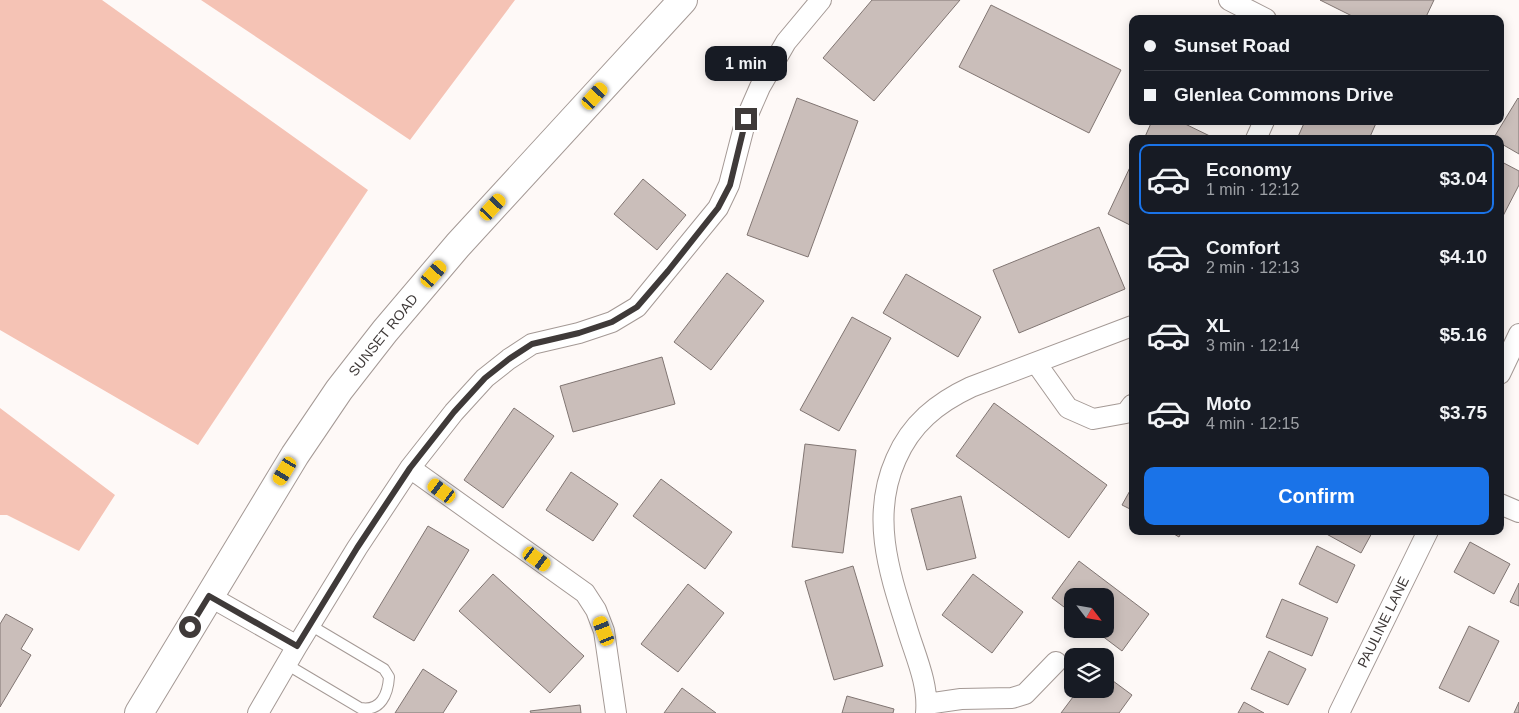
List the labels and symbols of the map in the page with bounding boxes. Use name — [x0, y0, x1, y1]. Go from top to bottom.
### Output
callout: 1 min — [705, 46, 787, 82]
car — [579, 80, 610, 112]
route end — [735, 108, 757, 130]
car — [477, 191, 508, 223]
car — [418, 258, 449, 290]
street label: SUNSET ROAD — [345, 291, 421, 379]
car — [270, 454, 299, 488]
car — [425, 476, 458, 506]
car — [520, 544, 553, 574]
street label: PAULINE LANE — [1354, 574, 1412, 670]
north arrow — [1064, 588, 1114, 638]
car — [591, 614, 616, 648]
route start — [179, 616, 201, 638]

